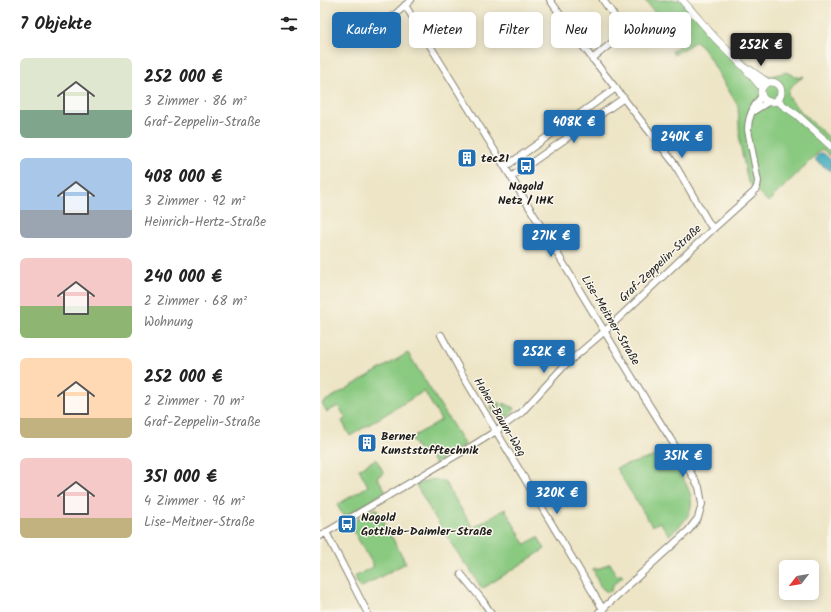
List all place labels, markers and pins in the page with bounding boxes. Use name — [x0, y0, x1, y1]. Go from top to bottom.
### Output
pin: 252K € — [728, 33, 794, 67]
pin: 408K € — [541, 110, 607, 144]
pin: 240K € — [649, 125, 715, 159]
building icon: tec21 — [456, 147, 478, 169]
place label: tec21 — [481, 149, 509, 168]
bus stop icon: Nagold Netz / IHK — [515, 155, 537, 177]
place label: Nagold Netz / IHK — [498, 177, 554, 210]
pin: 271K € — [518, 224, 584, 258]
pin: 252K € — [511, 340, 577, 374]
place label: Berner Kunststofftechnik — [381, 427, 479, 460]
building icon: Berner Kunststofftechnik — [356, 432, 378, 454]
pin: 351K € — [650, 444, 716, 478]
pin: 320K € — [524, 481, 590, 515]
place label: Nagold Gottlieb-Daimler-Straße — [361, 508, 492, 541]
bus stop icon: Nagold Gottlieb-Daimler-Straße — [336, 513, 358, 535]

